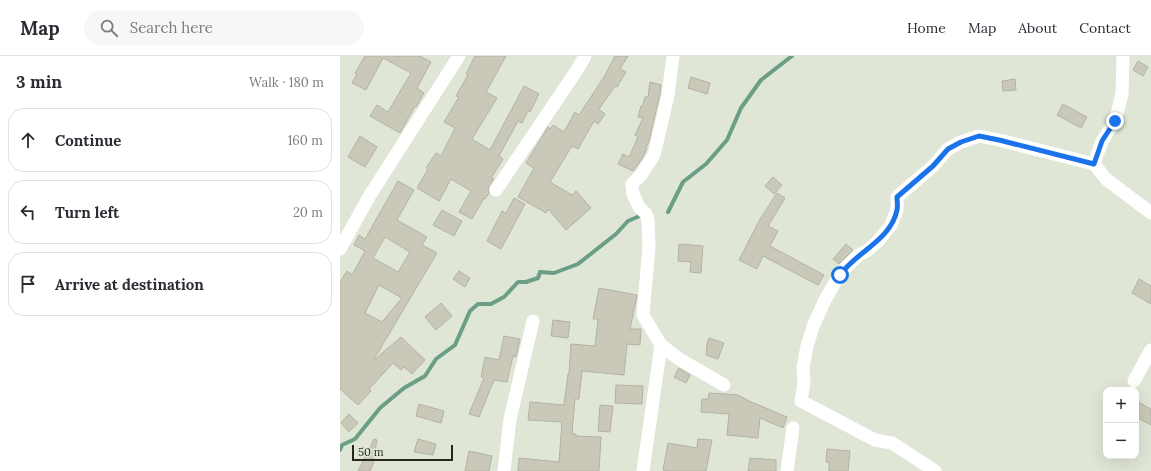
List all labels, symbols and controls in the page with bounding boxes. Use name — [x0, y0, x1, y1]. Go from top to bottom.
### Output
search box — [84, 10, 364, 46]
text: Map — [20, 16, 60, 40]
icon: search — [98, 17, 120, 39]
text: Search here — [130, 18, 213, 37]
text: Home — [907, 19, 946, 37]
text: Map — [968, 19, 996, 37]
text: About — [1018, 19, 1057, 37]
text: Contact — [1079, 19, 1131, 37]
text: 3 min — [16, 71, 62, 93]
text: Walk · 180 m — [249, 74, 324, 91]
route end — [1106, 112, 1124, 130]
icon: ahead — [17, 129, 39, 151]
text: Continue — [55, 131, 121, 150]
text: 160 m — [288, 132, 323, 149]
icon: left — [17, 201, 39, 223]
text: Turn left — [55, 203, 119, 222]
text: 20 m — [293, 204, 323, 221]
route start — [831, 266, 849, 284]
icon: arrive — [17, 273, 39, 295]
text: Arrive at destination — [55, 275, 204, 294]
map controls — [1103, 387, 1139, 459]
button: + — [1103, 387, 1139, 423]
button: − — [1103, 423, 1139, 459]
scale bar — [352, 443, 453, 462]
text: 50 m — [358, 445, 384, 459]

